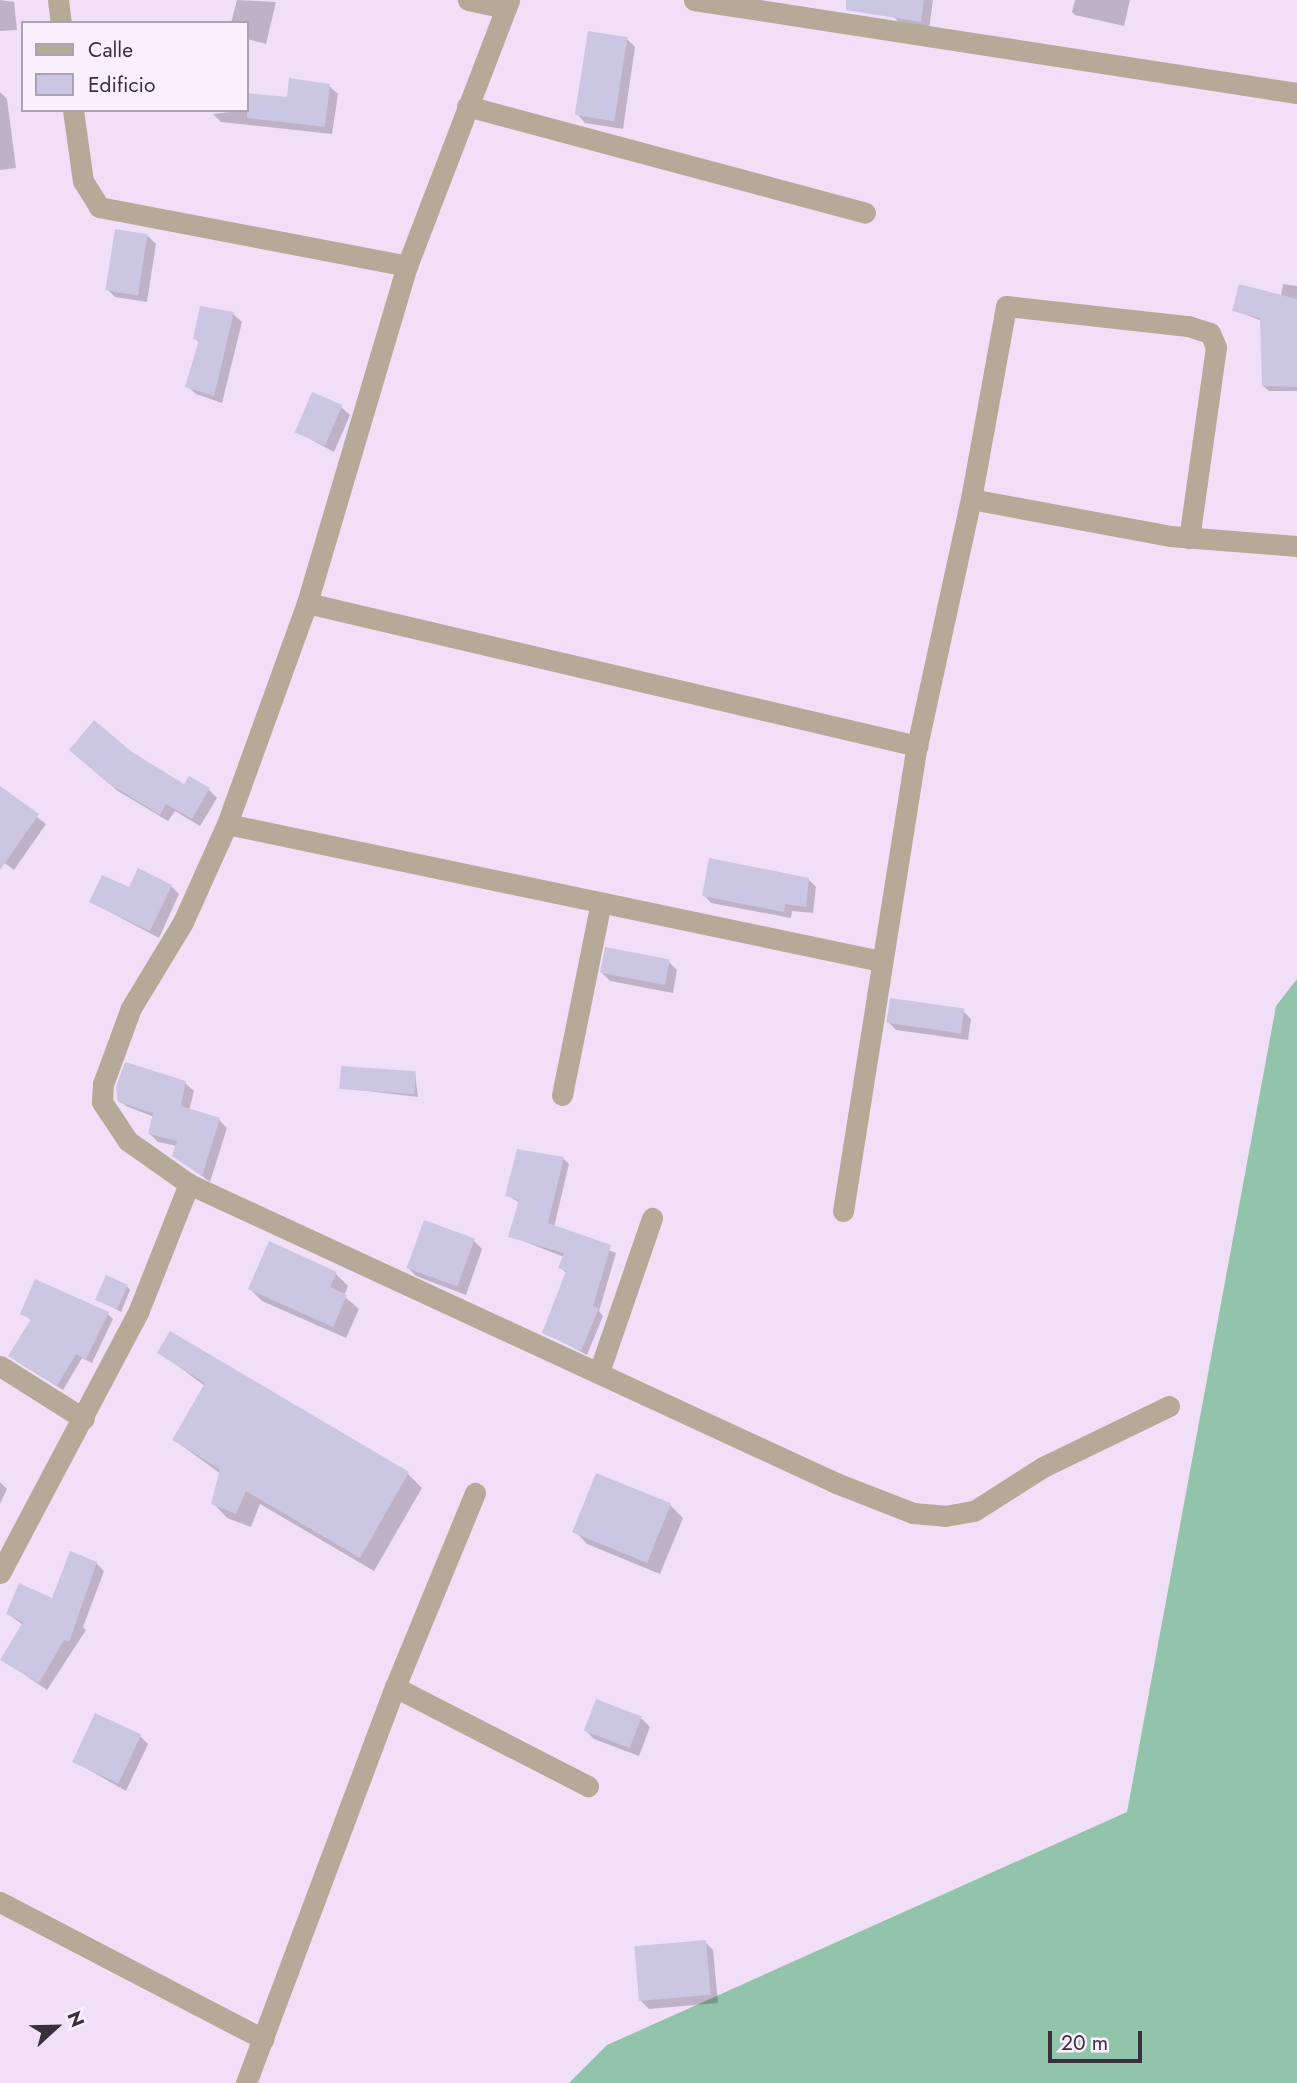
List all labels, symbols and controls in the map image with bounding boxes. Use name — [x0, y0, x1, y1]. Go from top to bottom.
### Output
legend — [21, 21, 248, 112]
text: Calle — [88, 35, 133, 65]
text: Edificio — [88, 70, 155, 100]
north arrow — [21, 1992, 91, 2062]
text: N — [61, 2007, 91, 2031]
scale bar — [1052, 2016, 1146, 2060]
text: 20 m — [1061, 2028, 1108, 2058]

